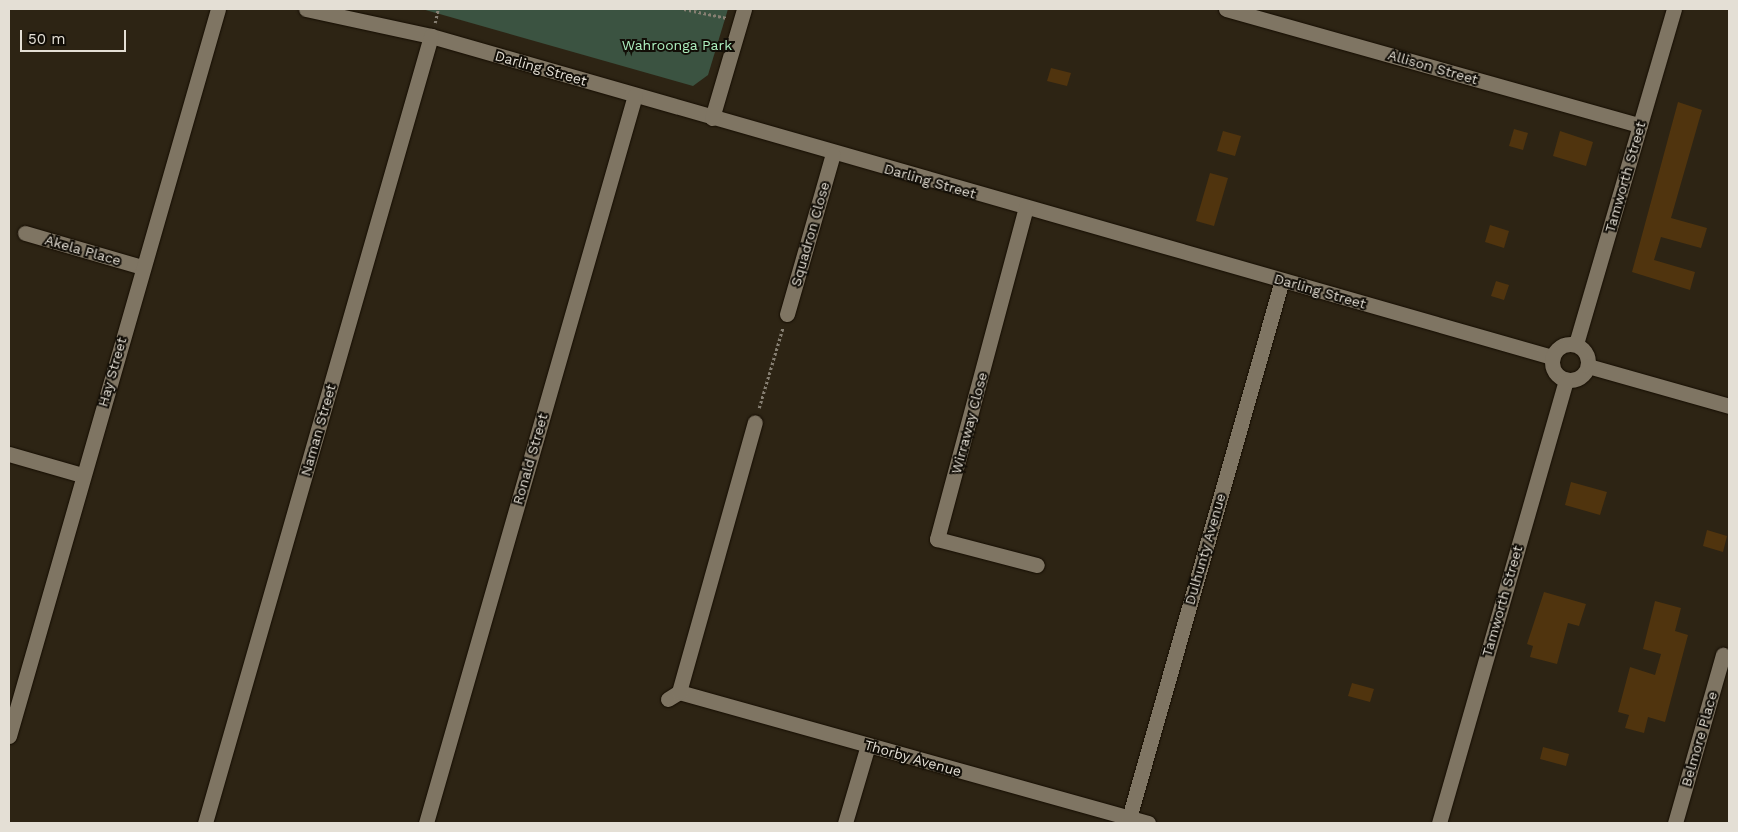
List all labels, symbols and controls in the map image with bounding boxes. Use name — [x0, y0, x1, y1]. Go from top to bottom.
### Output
scale bar — [22, 20, 129, 52]
text: 50 m — [28, 30, 65, 48]
park label: Wahroonga Park — [622, 37, 732, 53]
street label: Allison Street — [1386, 46, 1480, 88]
street label: Darling Street — [493, 47, 589, 89]
street label: Tamworth Street — [1601, 120, 1649, 234]
street label: Darling Street — [882, 160, 978, 202]
street label: Squadron Close — [787, 180, 833, 288]
street label: Akela Place — [43, 231, 123, 269]
street label: Darling Street — [1272, 270, 1368, 312]
street label: Hay Street — [94, 335, 130, 409]
street label: Wirraway Close — [947, 370, 991, 476]
street label: Naman Street — [297, 382, 339, 478]
street label: Ronald Street — [509, 411, 551, 507]
street label: Dulhunty Avenue — [1181, 491, 1229, 607]
street label: Tamworth Street — [1478, 544, 1526, 658]
street label: Belmore Place — [1677, 689, 1721, 789]
street label: Thorby Avenue — [862, 736, 964, 780]

